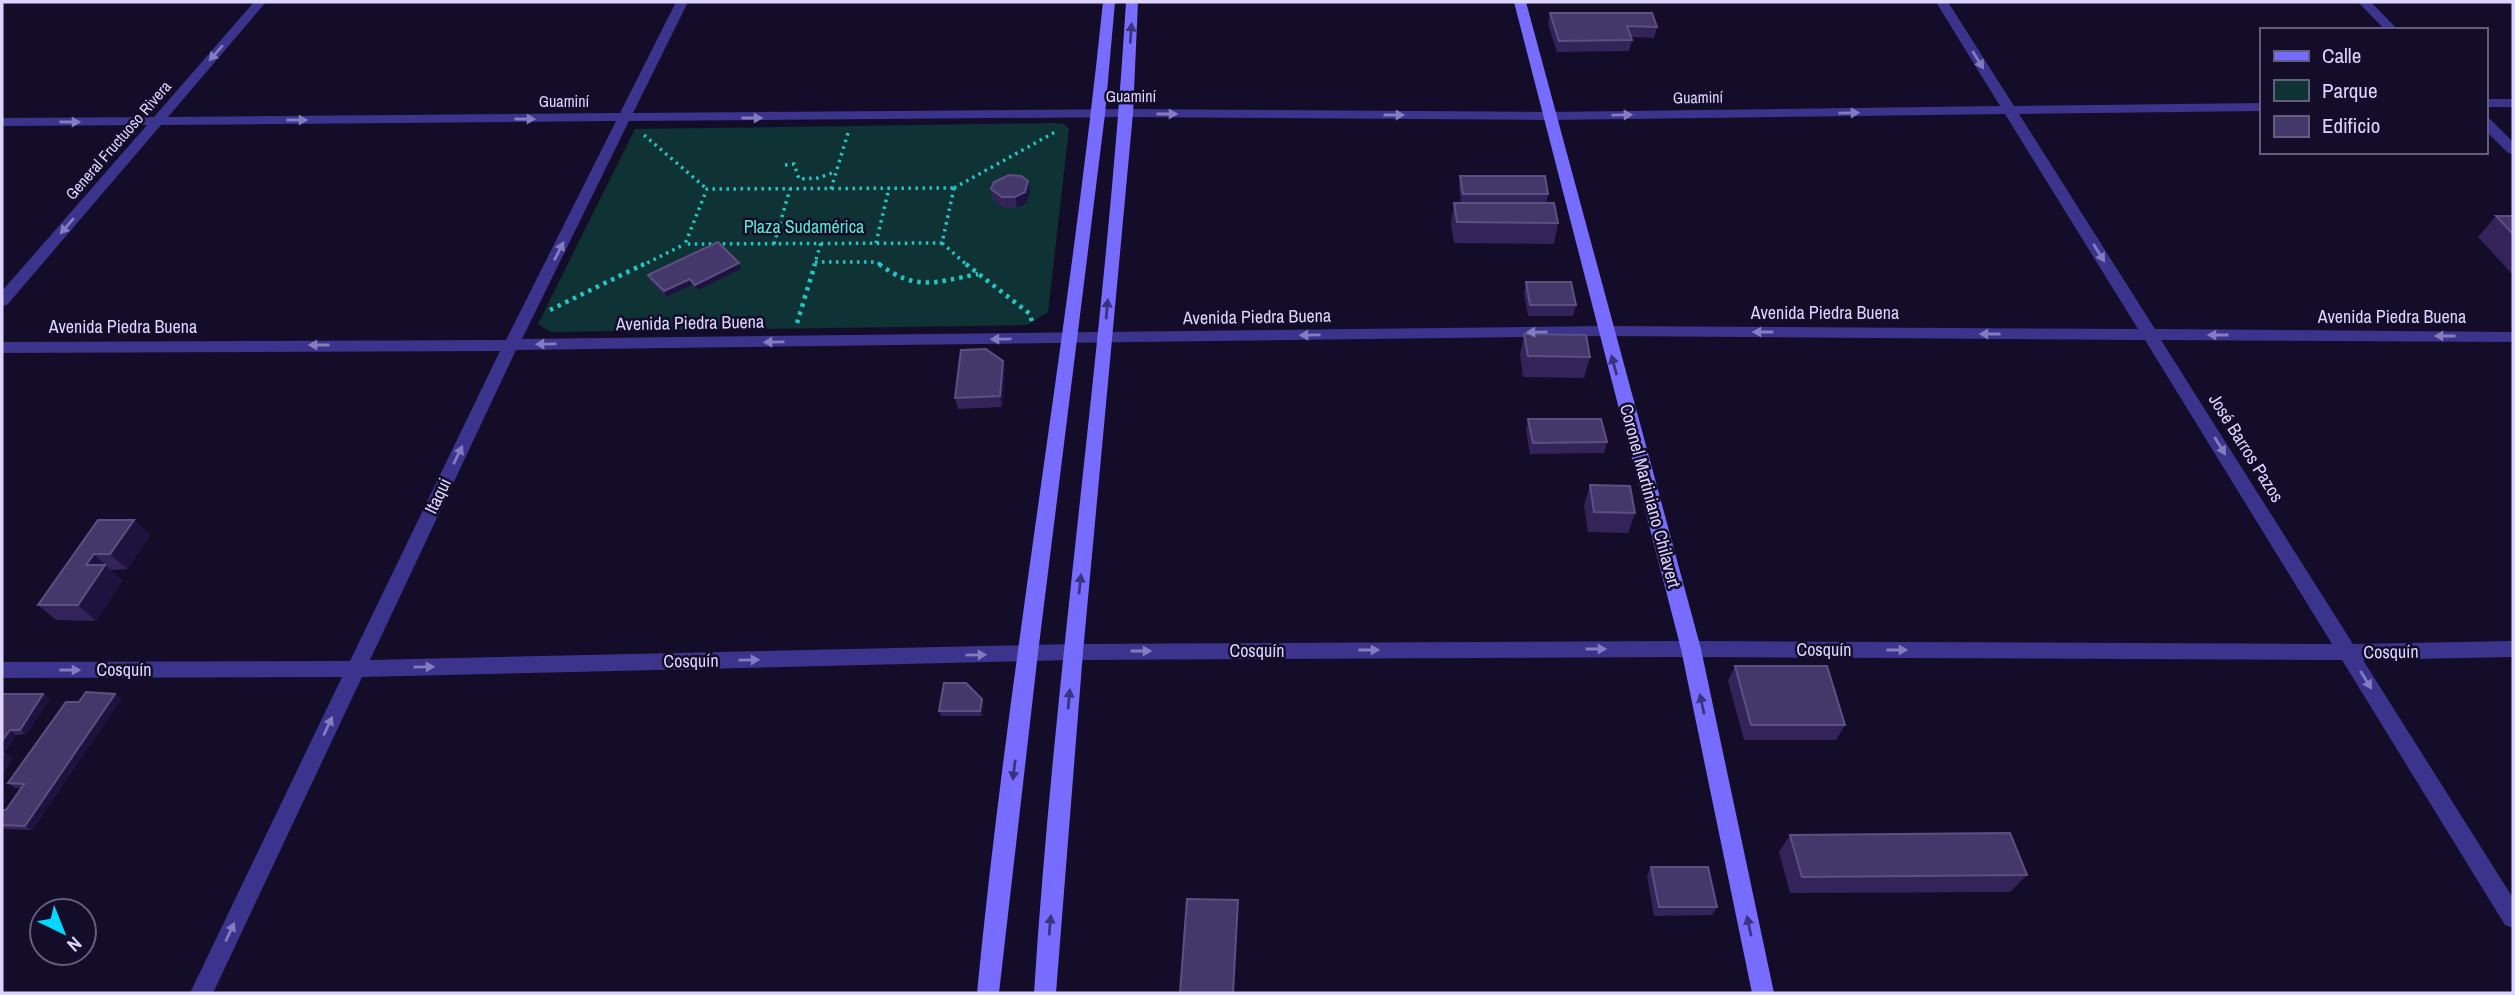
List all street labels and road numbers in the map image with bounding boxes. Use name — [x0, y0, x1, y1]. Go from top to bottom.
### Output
street label: General Fructuoso Rivera — [60, 75, 176, 204]
street label: Guaminí — [1106, 85, 1157, 107]
street label: Guaminí — [1673, 86, 1724, 108]
street label: Guaminí — [539, 90, 590, 112]
street label: Avenida Piedra Buena — [1750, 300, 1899, 325]
street label: Avenida Piedra Buena — [1182, 303, 1331, 330]
street label: Avenida Piedra Buena — [2317, 304, 2466, 329]
street label: Avenida Piedra Buena — [615, 309, 764, 336]
street label: Avenida Piedra Buena — [48, 314, 197, 339]
street label: José Barros Pazos — [2203, 389, 2290, 507]
street label: Coronel Martiniano Chilavert — [1614, 401, 1687, 591]
street label: Itaqui — [418, 474, 457, 518]
street label: Cosquín — [1797, 637, 1851, 662]
street label: Cosquín — [1230, 638, 1284, 663]
street label: Cosquín — [2363, 639, 2419, 664]
street label: Cosquín — [663, 648, 719, 673]
street label: Cosquín — [97, 657, 151, 682]

